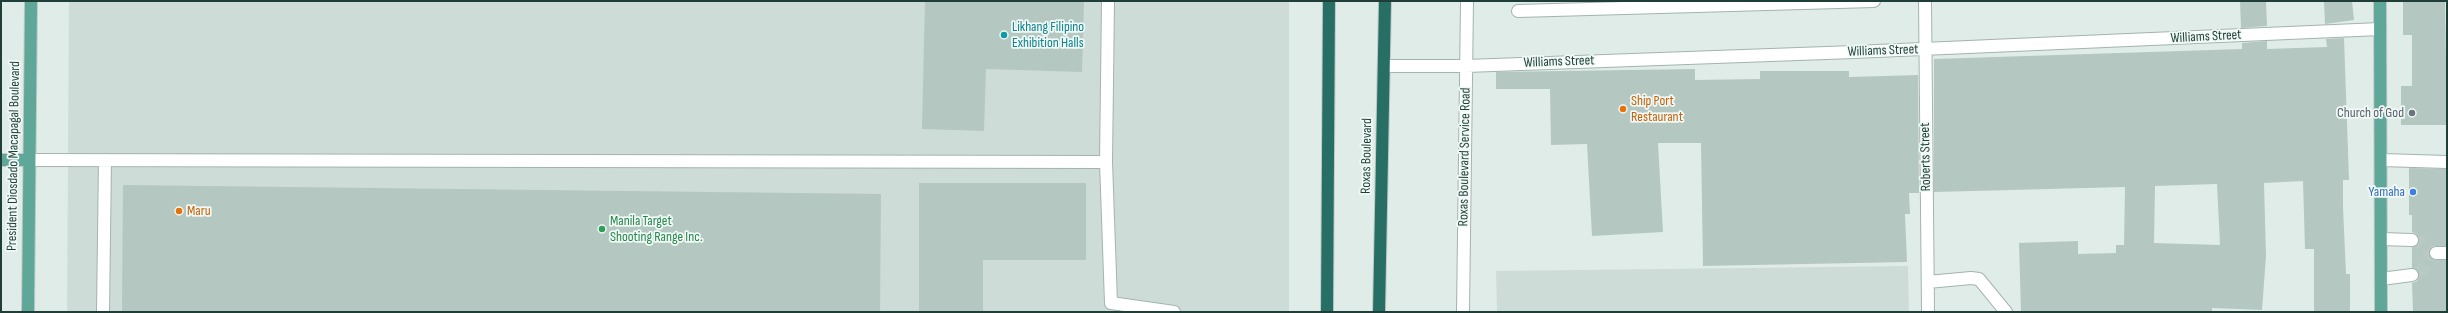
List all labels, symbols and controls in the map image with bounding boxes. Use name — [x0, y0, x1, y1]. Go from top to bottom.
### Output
place label: Likhang Filipino Exhibition Halls — [1012, 19, 1084, 52]
street label: Williams Street — [2170, 27, 2242, 47]
marker: Likhang Filipino Exhibition Halls — [999, 30, 1009, 40]
street label: Williams Street — [1847, 41, 1919, 61]
street label: Williams Street — [1523, 52, 1595, 72]
street label: President Diosdado Macapagal Boulevard — [4, 61, 24, 251]
street label: Roxas Boulevard Service Road — [1455, 88, 1475, 226]
place label: Ship Port Restaurant — [1631, 93, 1683, 126]
marker: Ship Port Restaurant — [1618, 104, 1628, 114]
place label: Church of God — [2337, 105, 2404, 121]
marker: Church of God — [2407, 108, 2417, 118]
street label: Roxas Boulevard — [1358, 118, 1376, 194]
street label: Roberts Street — [1917, 123, 1935, 191]
place label: Yamaha — [2369, 184, 2405, 200]
marker: Yamaha — [2408, 187, 2418, 197]
place label: Maru — [187, 203, 211, 219]
marker: Maru — [174, 206, 184, 216]
place label: Manila Target Shooting Range Inc. — [610, 213, 703, 246]
marker: Manila Target Shooting Range Inc. — [597, 224, 607, 234]

